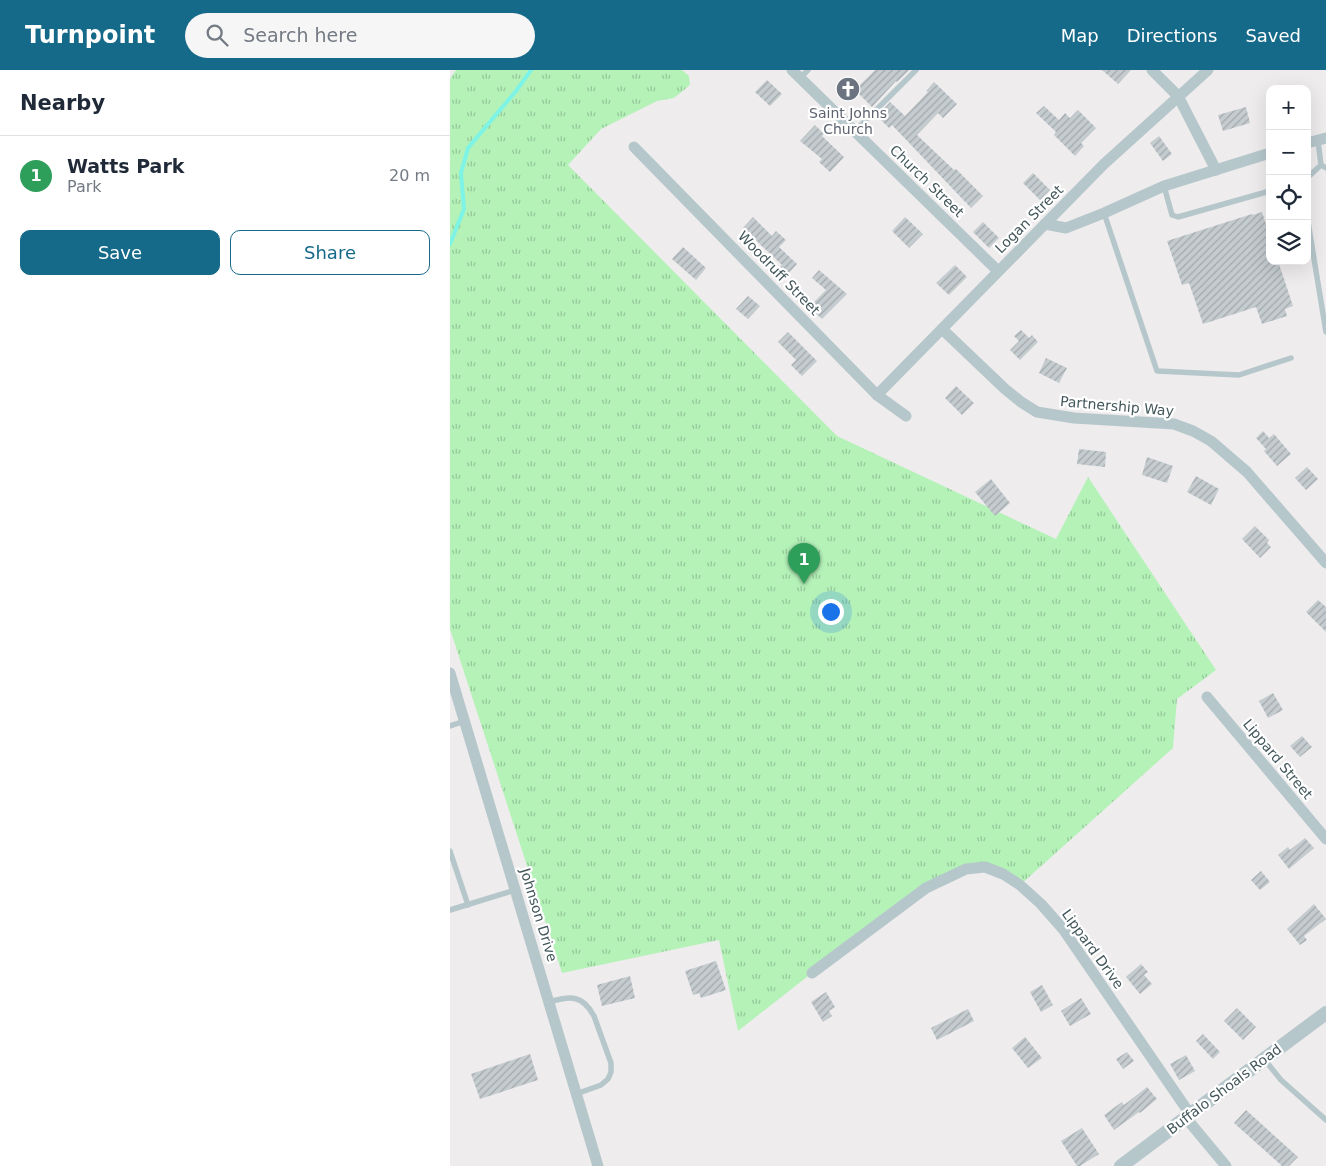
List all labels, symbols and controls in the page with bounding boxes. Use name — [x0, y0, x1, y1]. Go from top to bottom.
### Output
search box — [185, 13, 535, 58]
text: Turnpoint — [25, 21, 155, 49]
icon: search — [203, 21, 231, 49]
text: Search here — [243, 24, 357, 46]
text: Map — [1061, 25, 1099, 46]
text: Directions — [1127, 25, 1217, 46]
text: Saved — [1245, 25, 1301, 46]
church icon: Saint Johns Church — [835, 76, 861, 102]
map controls — [1266, 85, 1311, 265]
button: + — [1266, 85, 1311, 130]
text: Nearby — [20, 91, 105, 115]
place label: Saint Johns Church — [809, 105, 887, 137]
button: − — [1266, 130, 1311, 175]
street label: Church Street — [887, 142, 968, 221]
text: Watts Park — [67, 155, 184, 177]
text: 1 — [30, 166, 42, 185]
text: 20 m — [389, 166, 430, 185]
button: locate — [1266, 175, 1311, 220]
text: Park — [67, 177, 102, 196]
street label: Logan Street — [992, 181, 1067, 256]
button: layers — [1266, 220, 1311, 265]
street label: Woodruff Street — [735, 228, 823, 319]
button: Save — [20, 230, 220, 275]
button: Share — [230, 230, 430, 275]
street label: Partnership Way — [1059, 393, 1175, 419]
pin: 1 — [788, 543, 820, 584]
your location — [818, 599, 844, 625]
street label: Lippard Street — [1240, 716, 1316, 803]
street label: Johnson Drive — [517, 865, 561, 964]
street label: Lippard Drive — [1059, 906, 1127, 992]
street label: Buffalo Shoals Road — [1164, 1041, 1284, 1137]

